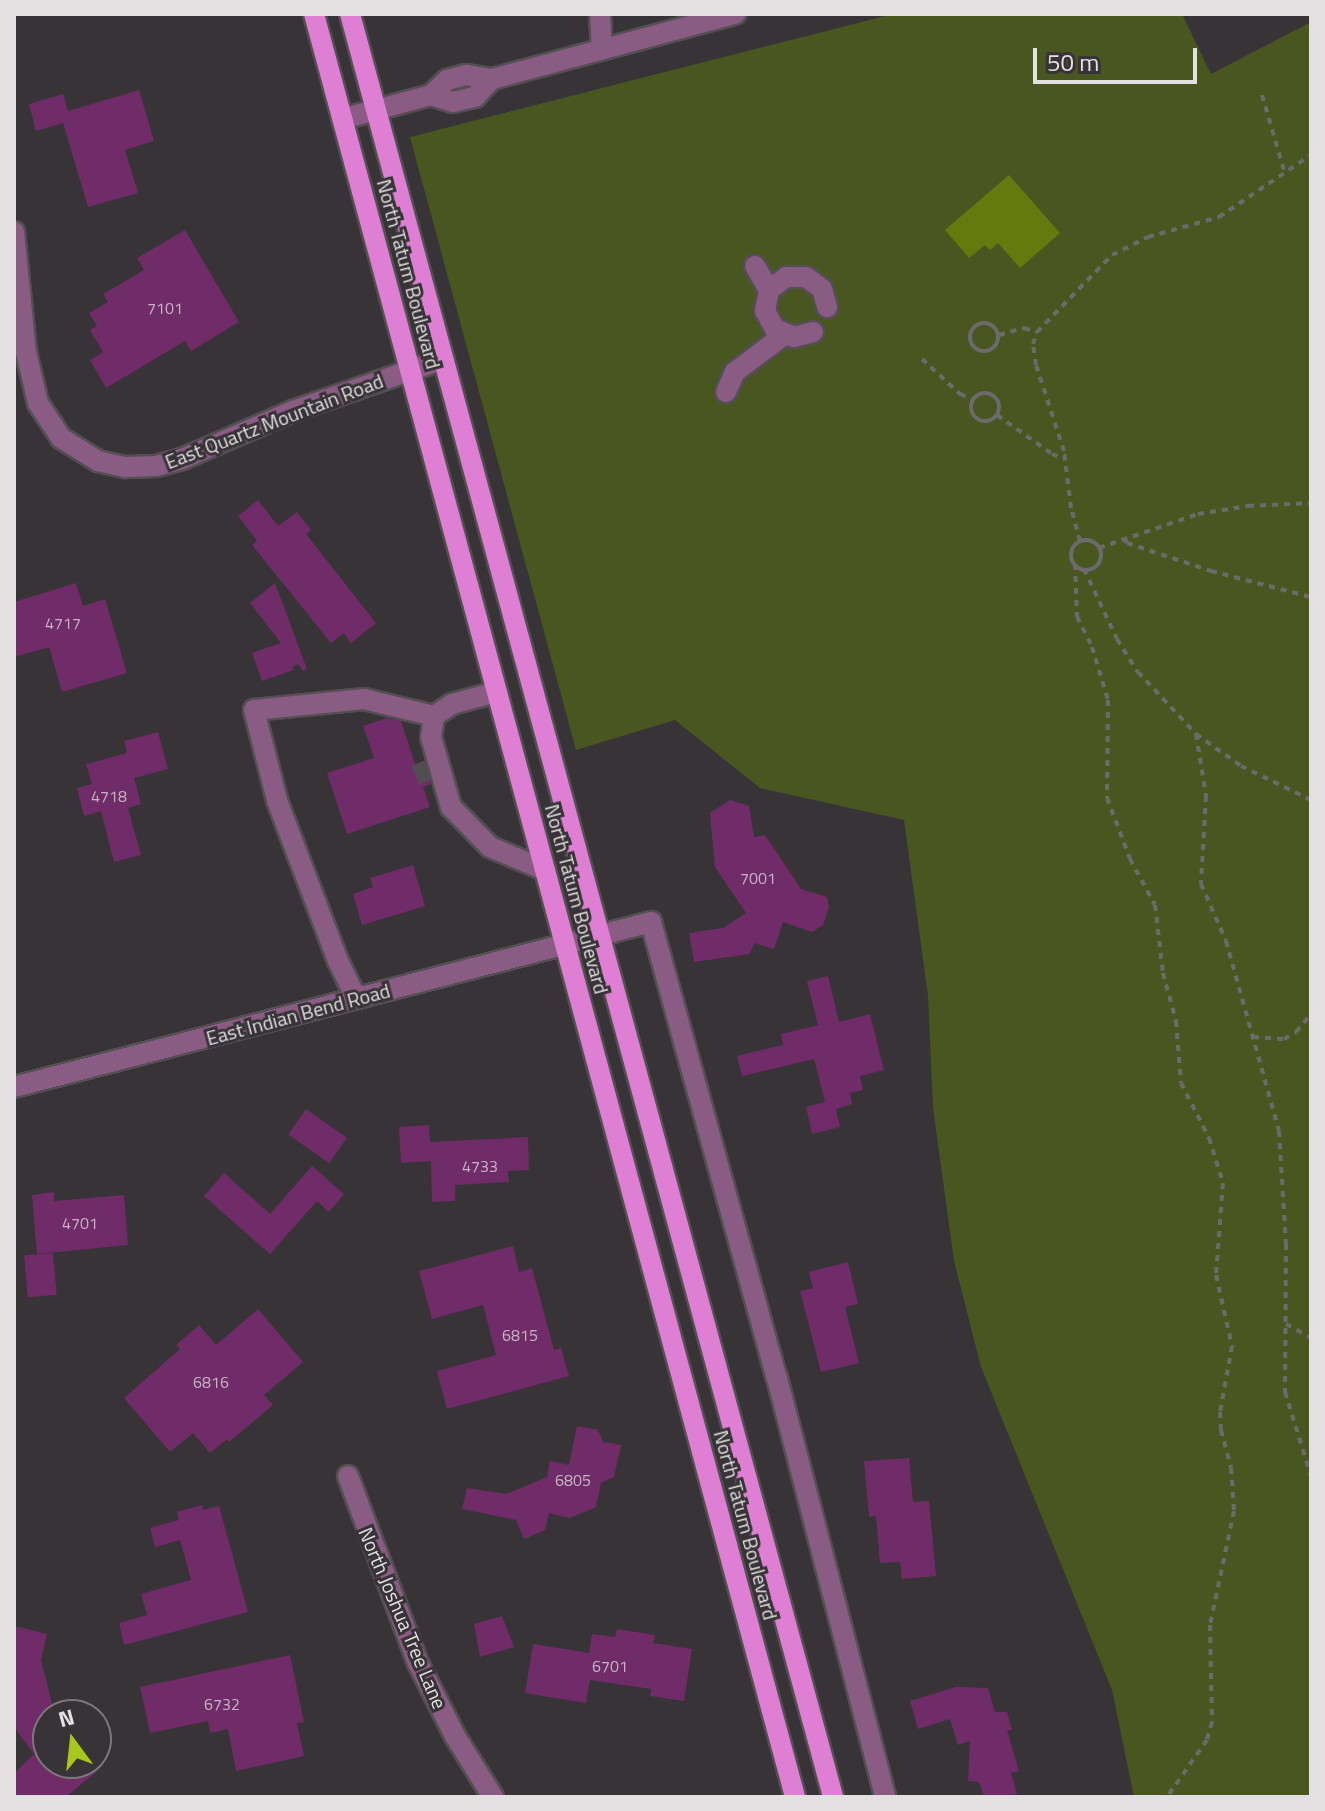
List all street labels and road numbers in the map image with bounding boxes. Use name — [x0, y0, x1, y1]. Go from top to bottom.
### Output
street label: North Tatum Boulevard — [372, 177, 446, 371]
street label: East Quartz Mountain Road — [162, 368, 386, 474]
street label: North Tatum Boulevard — [540, 802, 614, 996]
street label: East Indian Bend Road — [204, 978, 392, 1050]
street label: North Tatum Boulevard — [709, 1428, 783, 1622]
street label: North Joshua Tree Lane — [354, 1524, 452, 1712]

